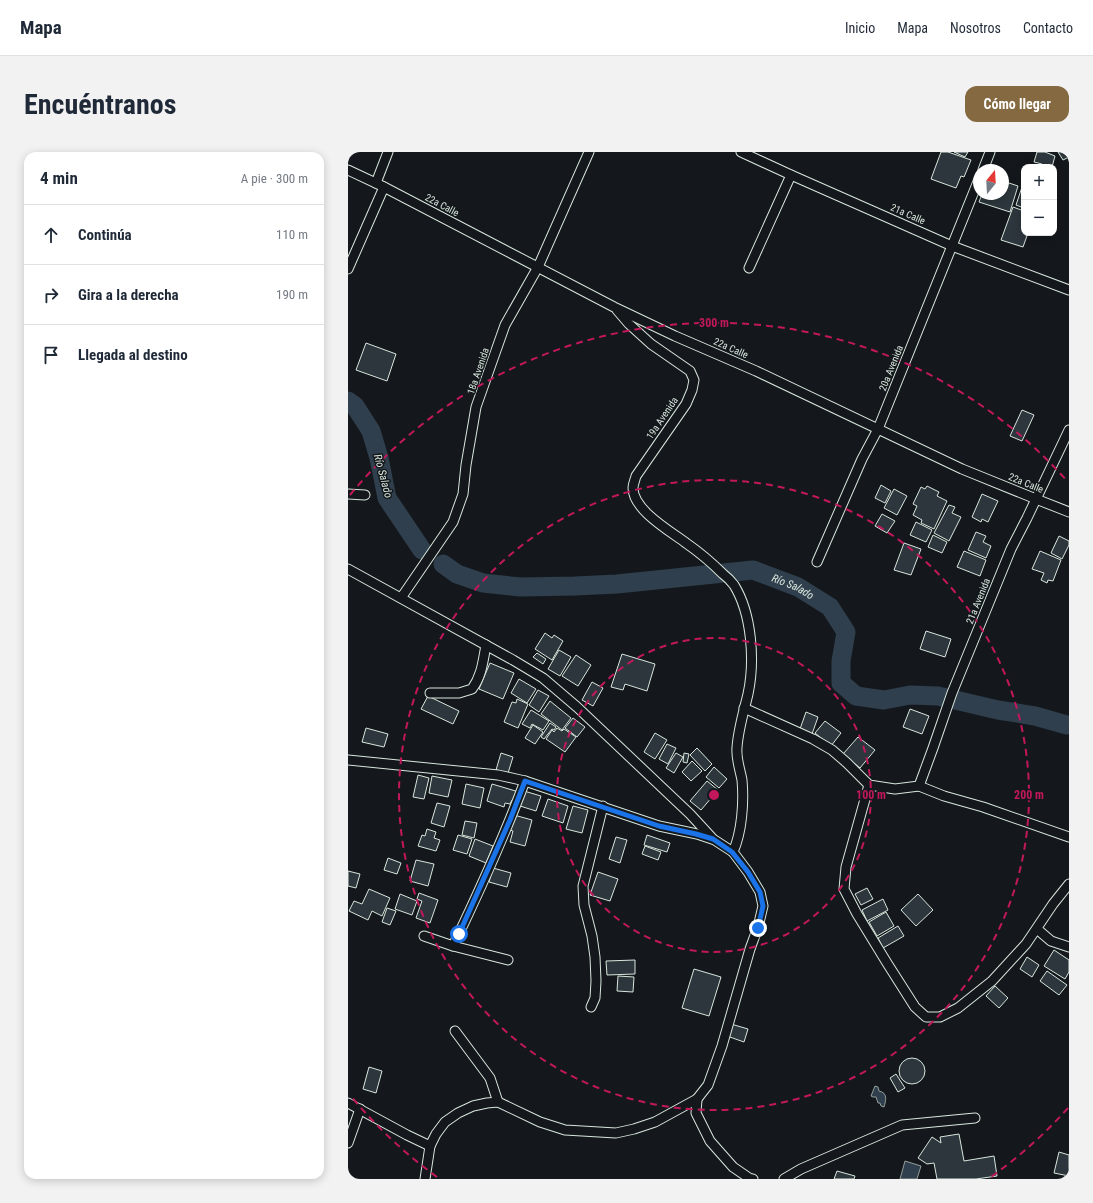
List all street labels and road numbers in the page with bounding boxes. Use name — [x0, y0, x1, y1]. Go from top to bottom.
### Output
street label: 22a Calle — [423, 192, 461, 219]
street label: 21a Calle — [889, 202, 927, 227]
street label: 22a Calle — [712, 336, 750, 361]
street label: 20a Avenida — [877, 343, 905, 392]
street label: 18a Avenida — [465, 346, 491, 396]
street label: 19a Avenida — [644, 395, 680, 441]
street label: 22a Calle — [1007, 471, 1045, 495]
street label: 21a Avenida — [964, 576, 992, 625]

